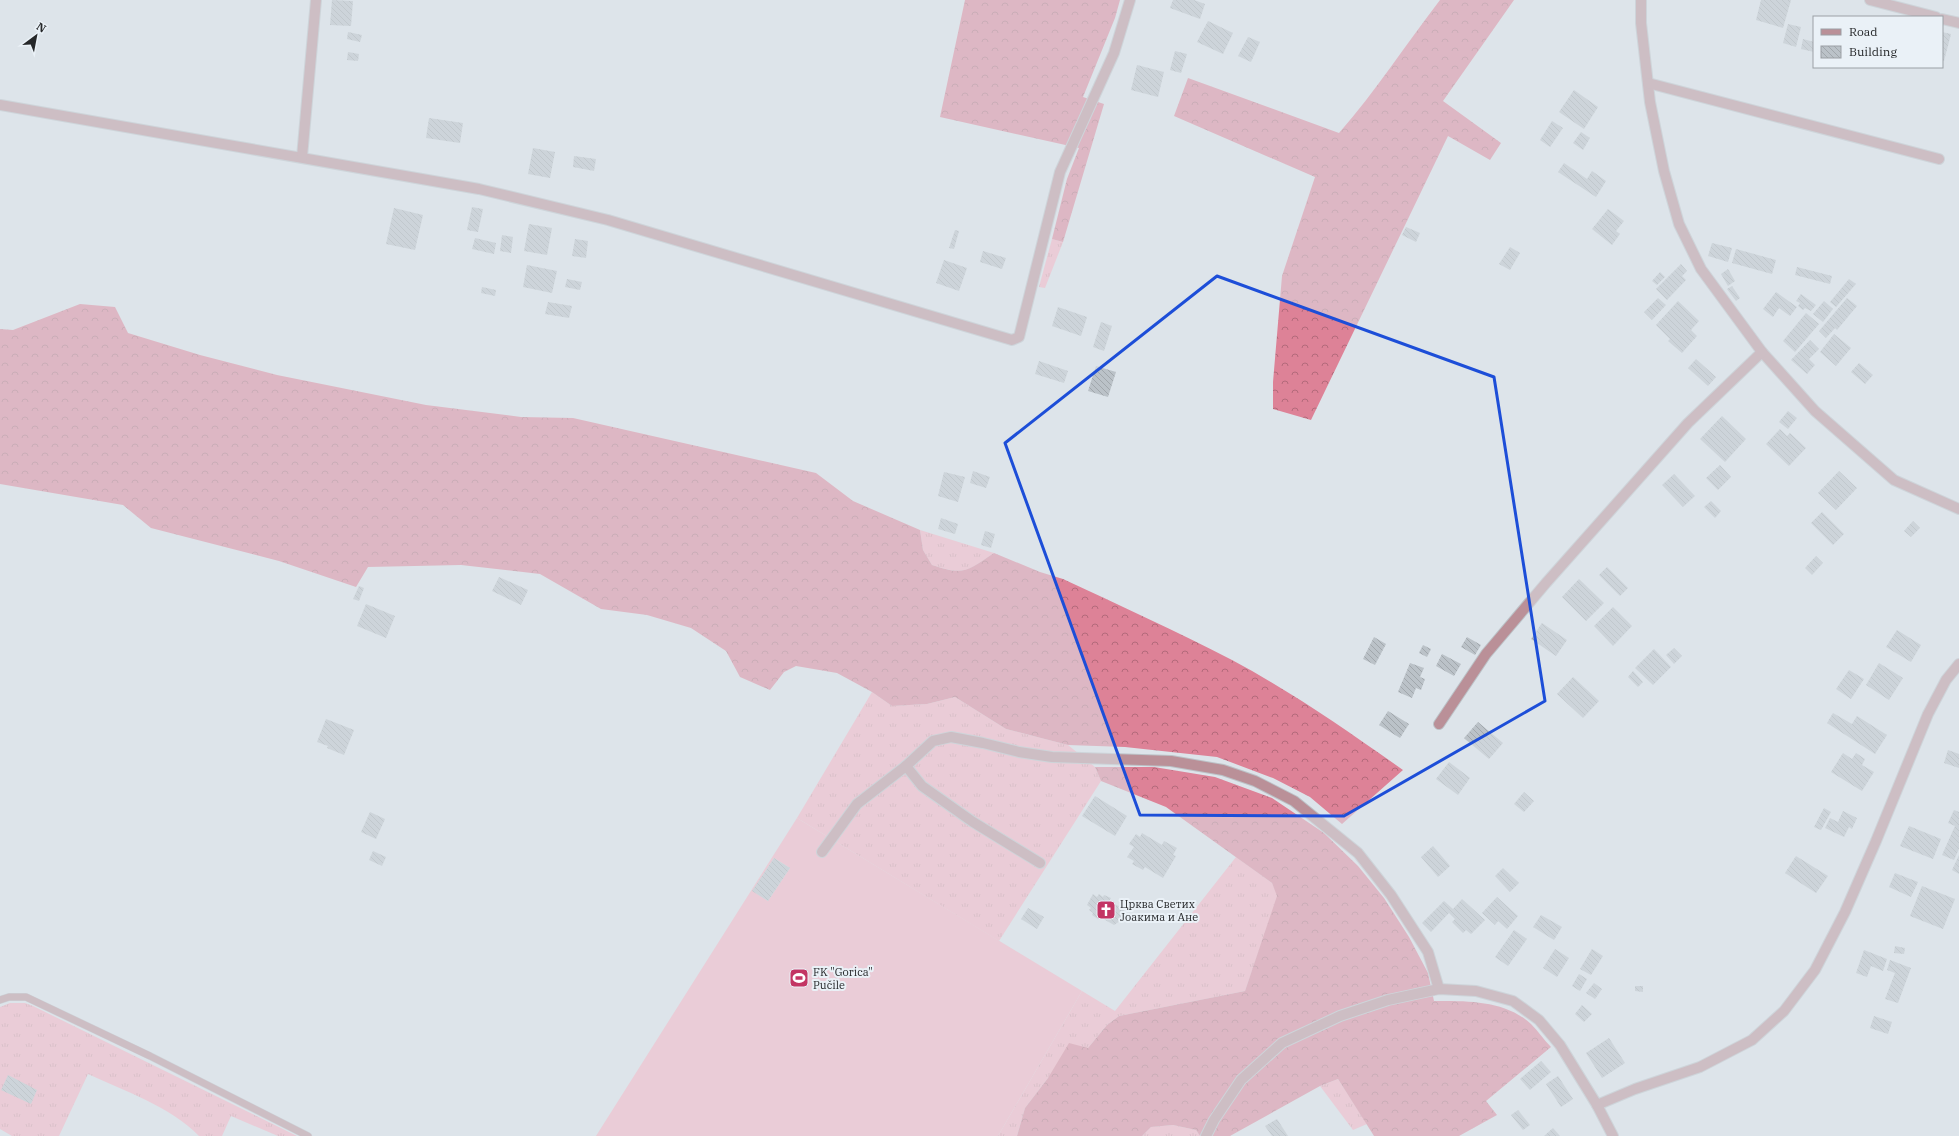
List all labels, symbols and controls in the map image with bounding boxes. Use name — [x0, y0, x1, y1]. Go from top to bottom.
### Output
north arrow — [16, 16, 56, 56]
legend — [1813, 16, 1943, 68]
text: N — [34, 19, 49, 36]
text: Road — [1849, 24, 1878, 39]
text: Building — [1849, 44, 1897, 59]
place label: Црква Светих Јоакима и Ане — [1120, 897, 1198, 924]
church icon: Црква Светих Јоакима и Ане — [1095, 899, 1117, 921]
place label: FK "Gorica" Pučile — [813, 965, 873, 992]
sports icon: FK "Gorica" Pučile — [788, 967, 810, 989]

